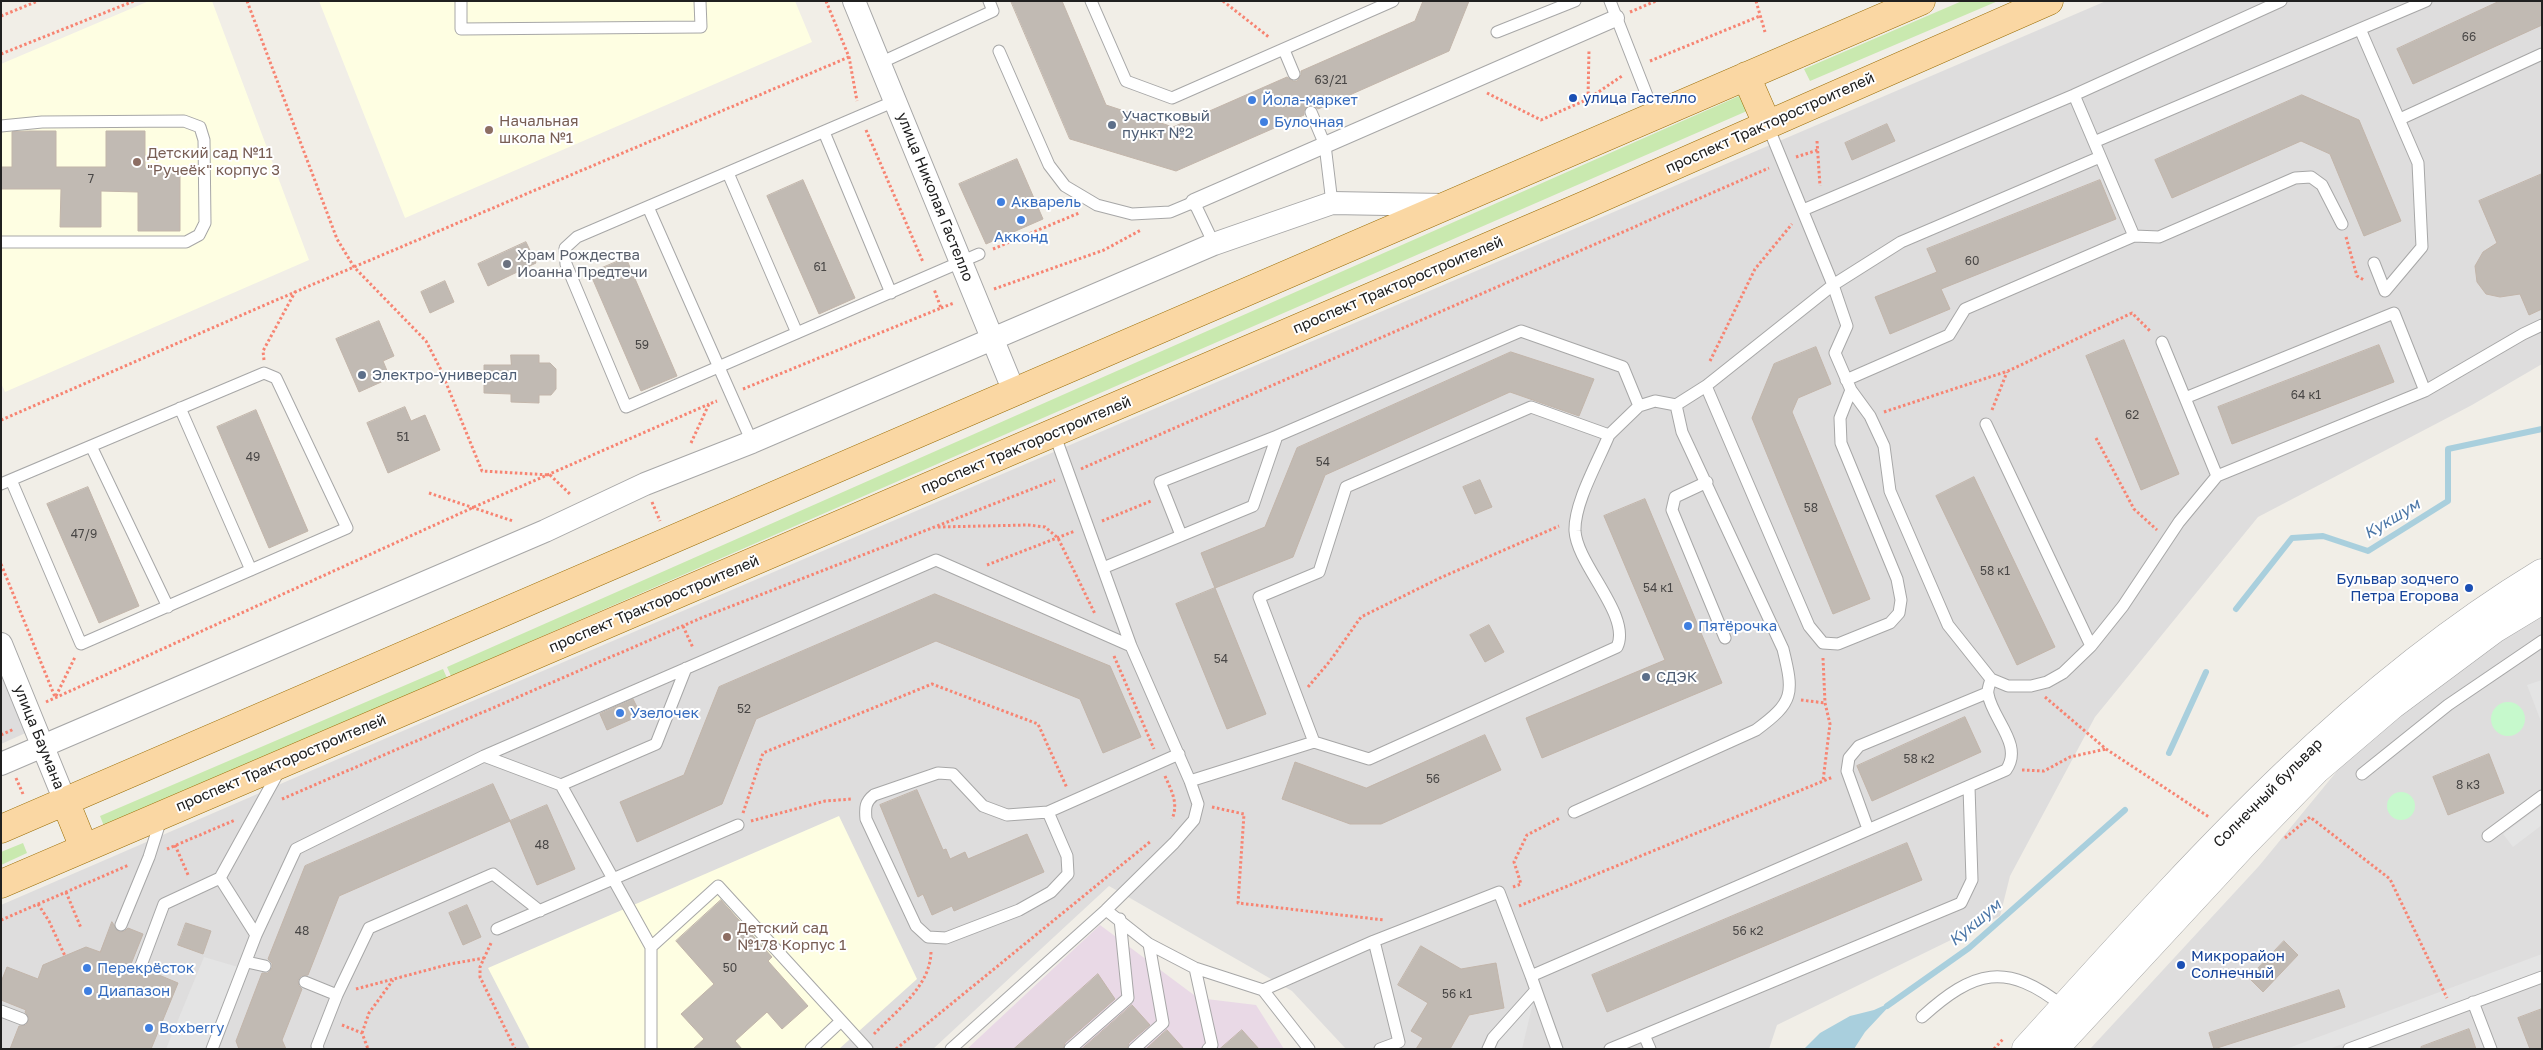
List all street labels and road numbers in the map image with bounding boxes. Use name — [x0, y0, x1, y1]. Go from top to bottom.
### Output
street label: проспект Тракторостроителей — [1663, 69, 1877, 177]
street label: улица Николая Гастелло — [893, 110, 977, 284]
street label: проспект Тракторостроителей — [1290, 232, 1506, 338]
street label: проспект Тракторостроителей — [918, 392, 1134, 498]
street label: проспект Тракторостроителей — [546, 551, 762, 657]
street label: улица Баумана — [10, 682, 68, 792]
street label: проспект Тракторостроителей — [173, 710, 389, 816]
street label: Солнечный бульвар — [2210, 735, 2326, 851]

